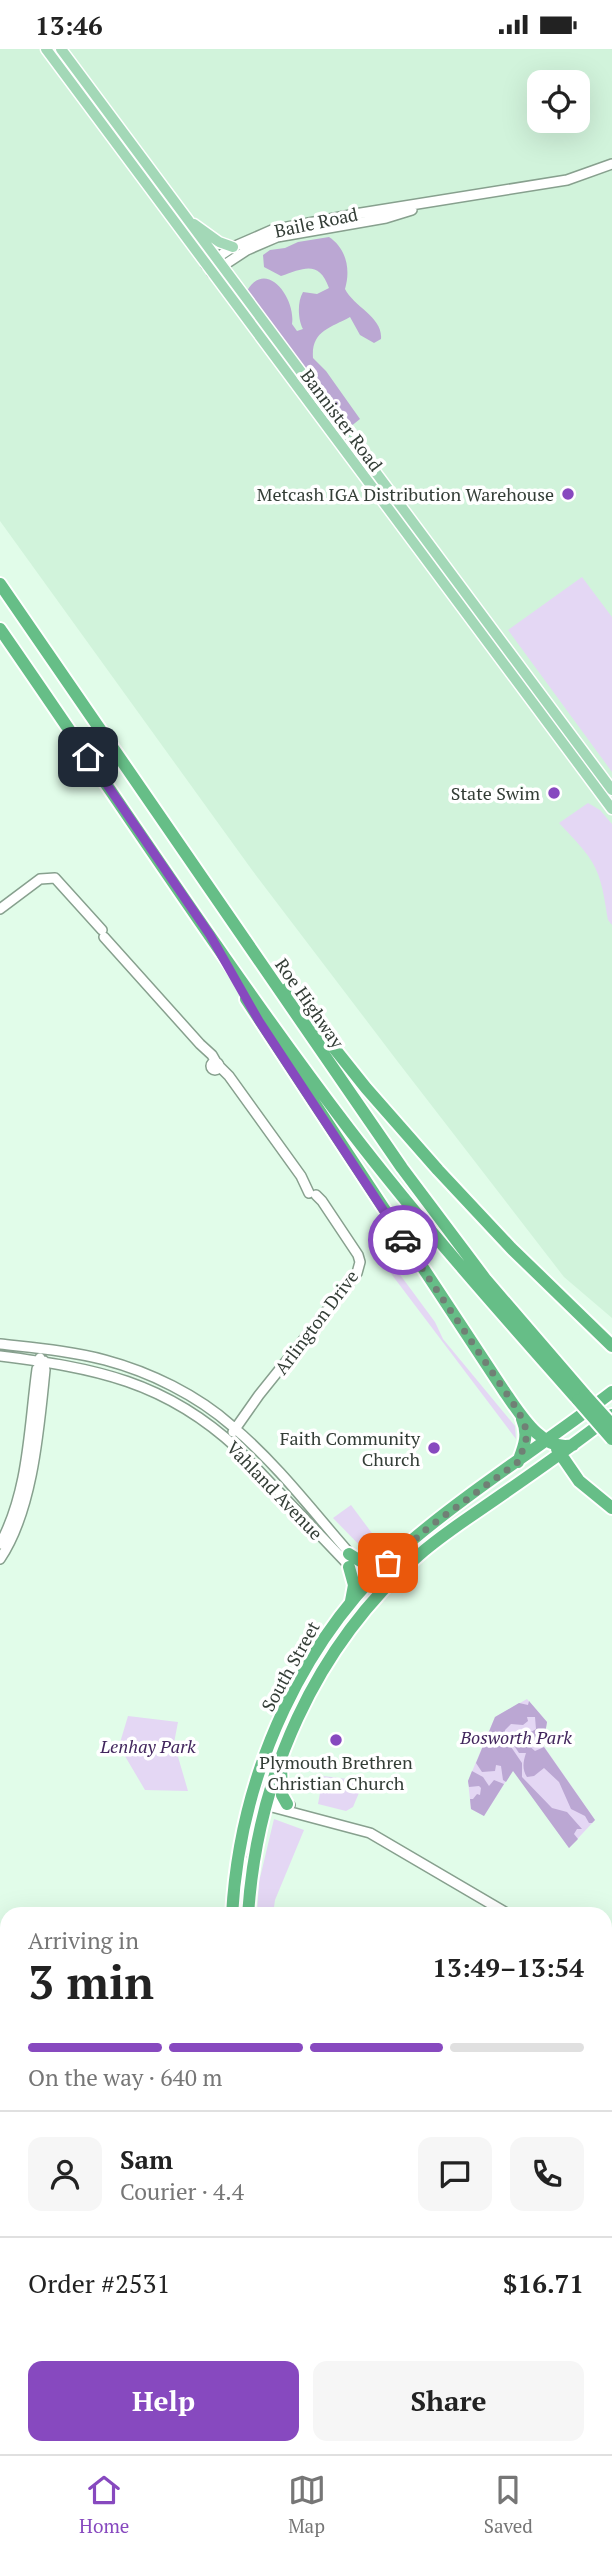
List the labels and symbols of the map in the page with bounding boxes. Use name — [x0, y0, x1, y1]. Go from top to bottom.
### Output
street label: Baile Road — [272, 201, 360, 243]
street label: Bannister Road — [296, 364, 388, 476]
place label: Metcash IGA Distribution Warehouse — [257, 482, 554, 506]
marker: Metcash IGA Distribution Warehouse — [560, 486, 576, 502]
pin — [58, 727, 118, 787]
place label: State Swim — [451, 781, 540, 805]
marker: State Swim — [546, 785, 562, 801]
street label: Roe Highway — [270, 953, 350, 1053]
courier — [368, 1205, 438, 1275]
street label: Arlington Drive — [269, 1265, 363, 1379]
place label: Faith Community Church — [280, 1426, 421, 1471]
street label: Vahland Avenue — [222, 1435, 328, 1545]
marker: Faith Community Church — [426, 1440, 442, 1456]
pin — [358, 1533, 418, 1593]
street label: South Street — [255, 1616, 325, 1715]
park label: Bosworth Park — [459, 1725, 572, 1749]
marker: Plymouth Brethren Christian Church — [328, 1732, 344, 1748]
park label: Lenhay Park — [99, 1734, 196, 1758]
place label: Plymouth Brethren Christian Church — [259, 1750, 413, 1795]

